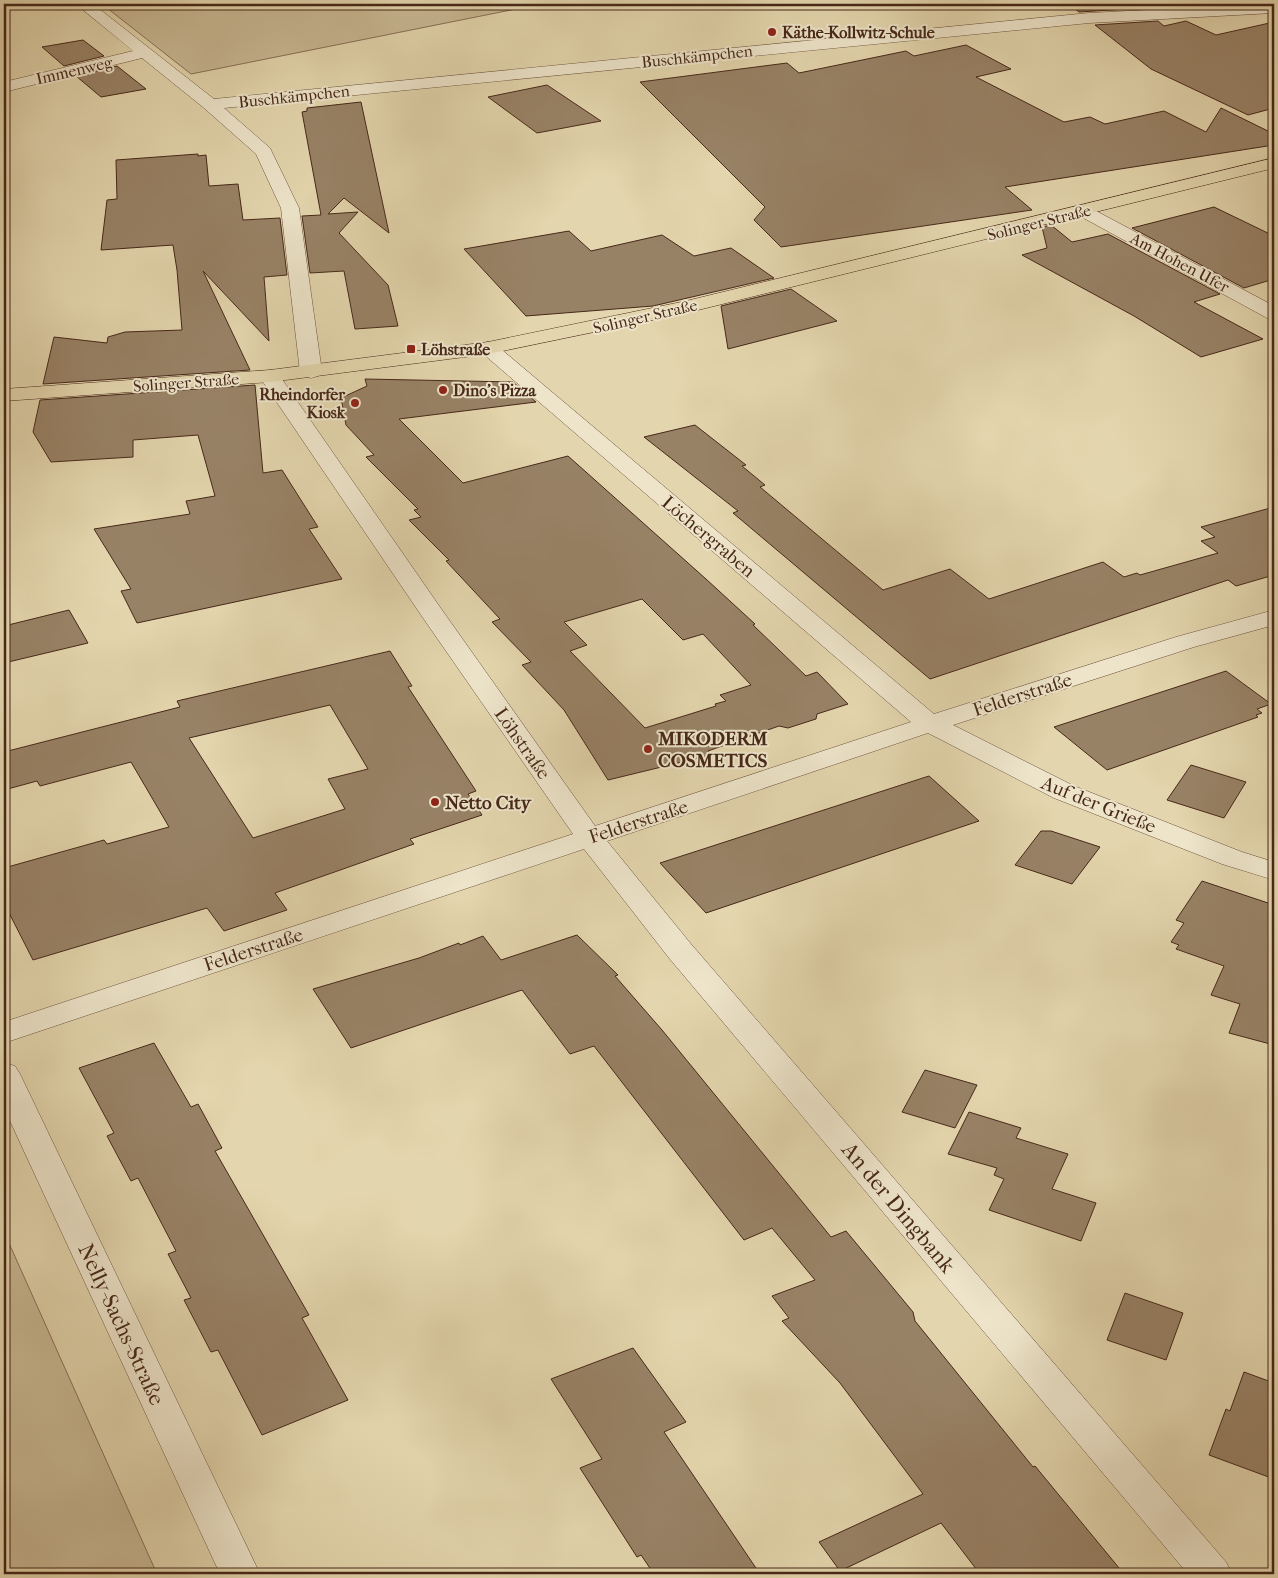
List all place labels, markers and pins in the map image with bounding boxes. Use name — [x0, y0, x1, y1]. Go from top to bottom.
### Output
place label: Käthe-Kollwitz-Schule — [782, 23, 935, 42]
marker: Käthe-Kollwitz-Schule — [766, 26, 778, 38]
place label: Löhstraße — [421, 340, 490, 359]
marker: Löhstraße — [405, 343, 417, 355]
place label: Dino's Pizza — [453, 381, 536, 400]
marker: Dino's Pizza — [437, 384, 449, 396]
place label: Rheindorfer Kiosk — [259, 385, 346, 422]
marker: Rheindorfer Kiosk — [349, 397, 361, 409]
place label: MIKODERM COSMETICS — [657, 728, 768, 772]
marker: MIKODERM COSMETICS — [642, 743, 654, 755]
place label: Netto City — [445, 792, 532, 814]
marker: Netto City — [429, 796, 441, 808]

